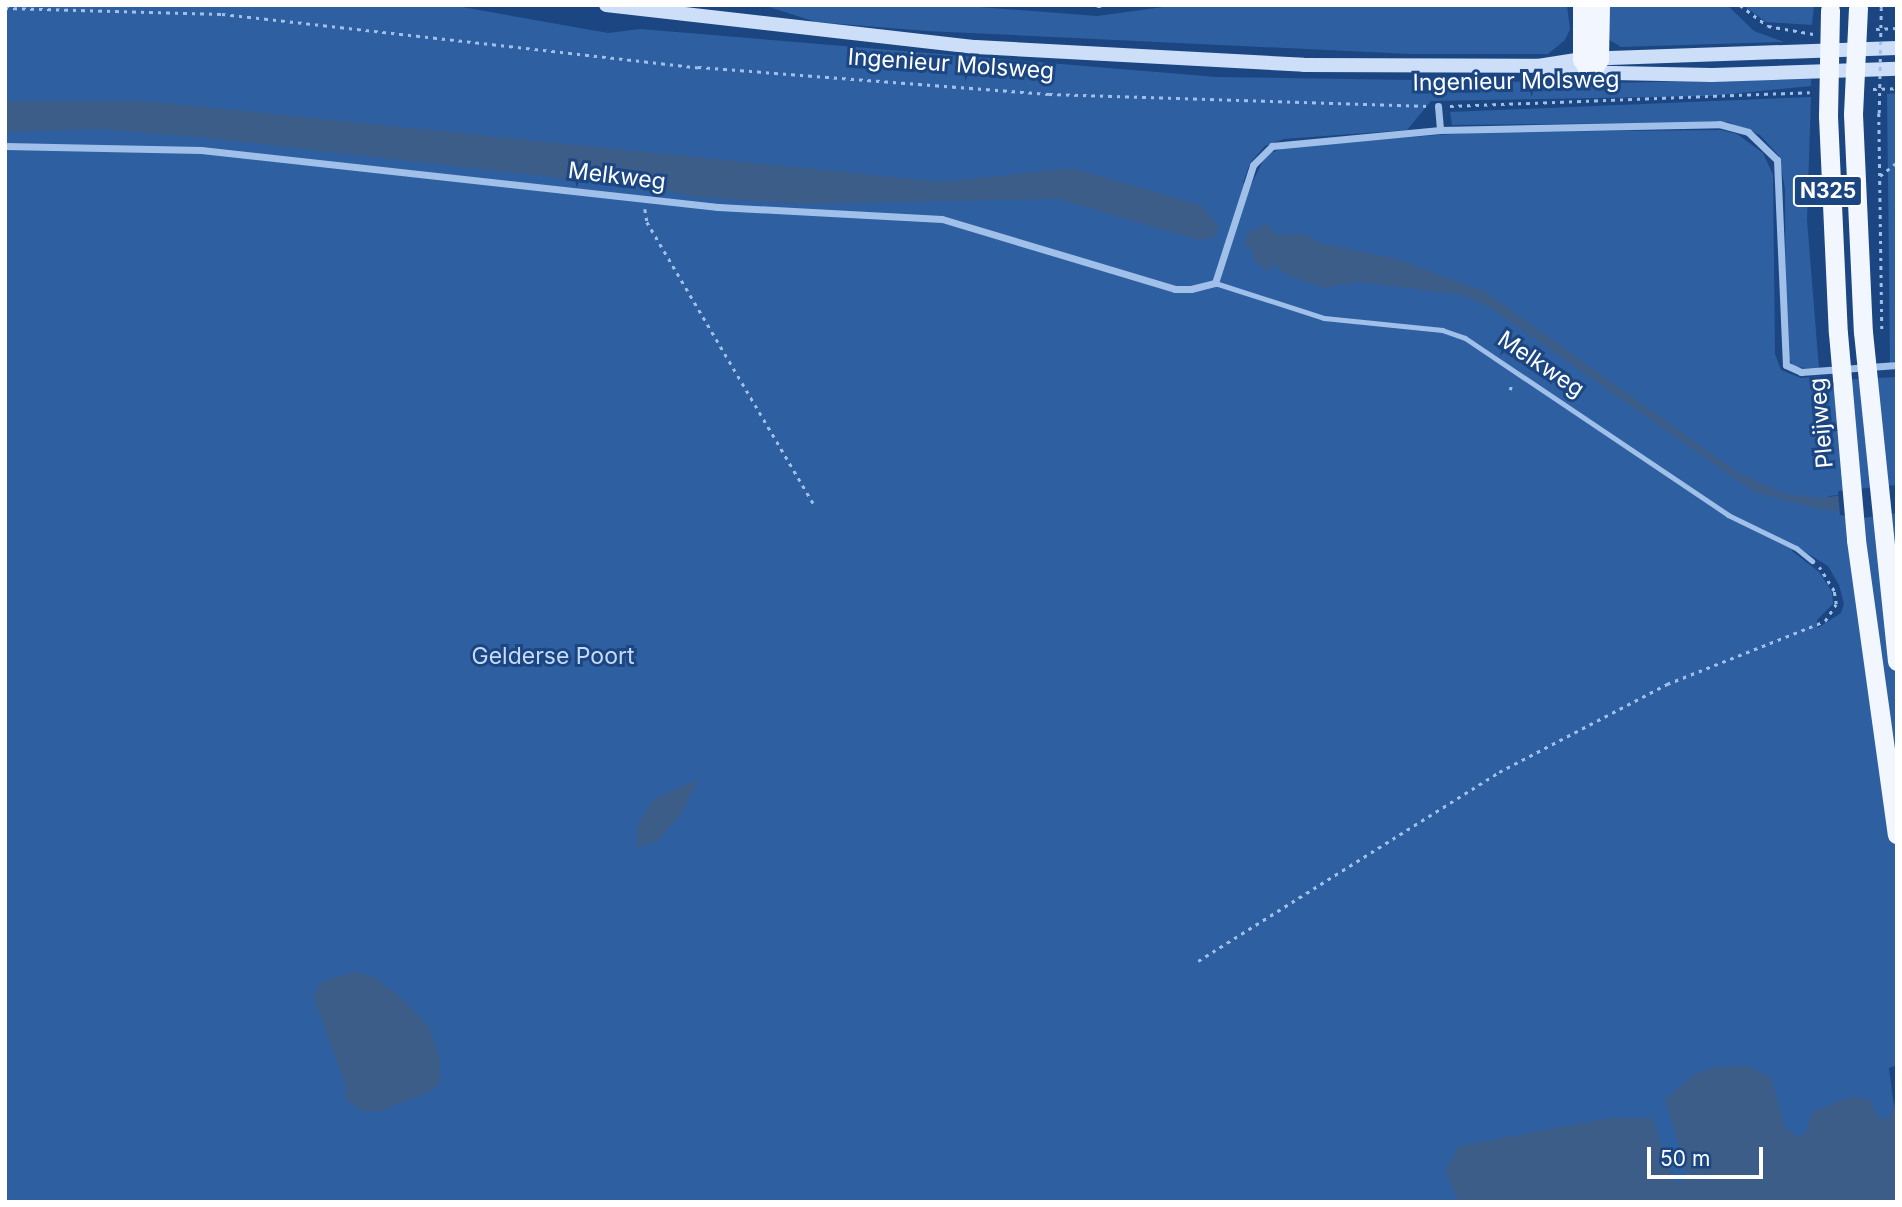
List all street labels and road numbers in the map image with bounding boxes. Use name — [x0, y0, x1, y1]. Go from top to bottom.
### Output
street label: Ingenieur Molsweg — [847, 43, 1055, 85]
street label: Ingenieur Molsweg — [1412, 65, 1620, 97]
street label: Melkweg — [567, 156, 667, 196]
road number: N325 — [1791, 174, 1865, 208]
street label: Melkweg — [1493, 325, 1589, 403]
street label: Pleijweg — [1803, 377, 1839, 469]

